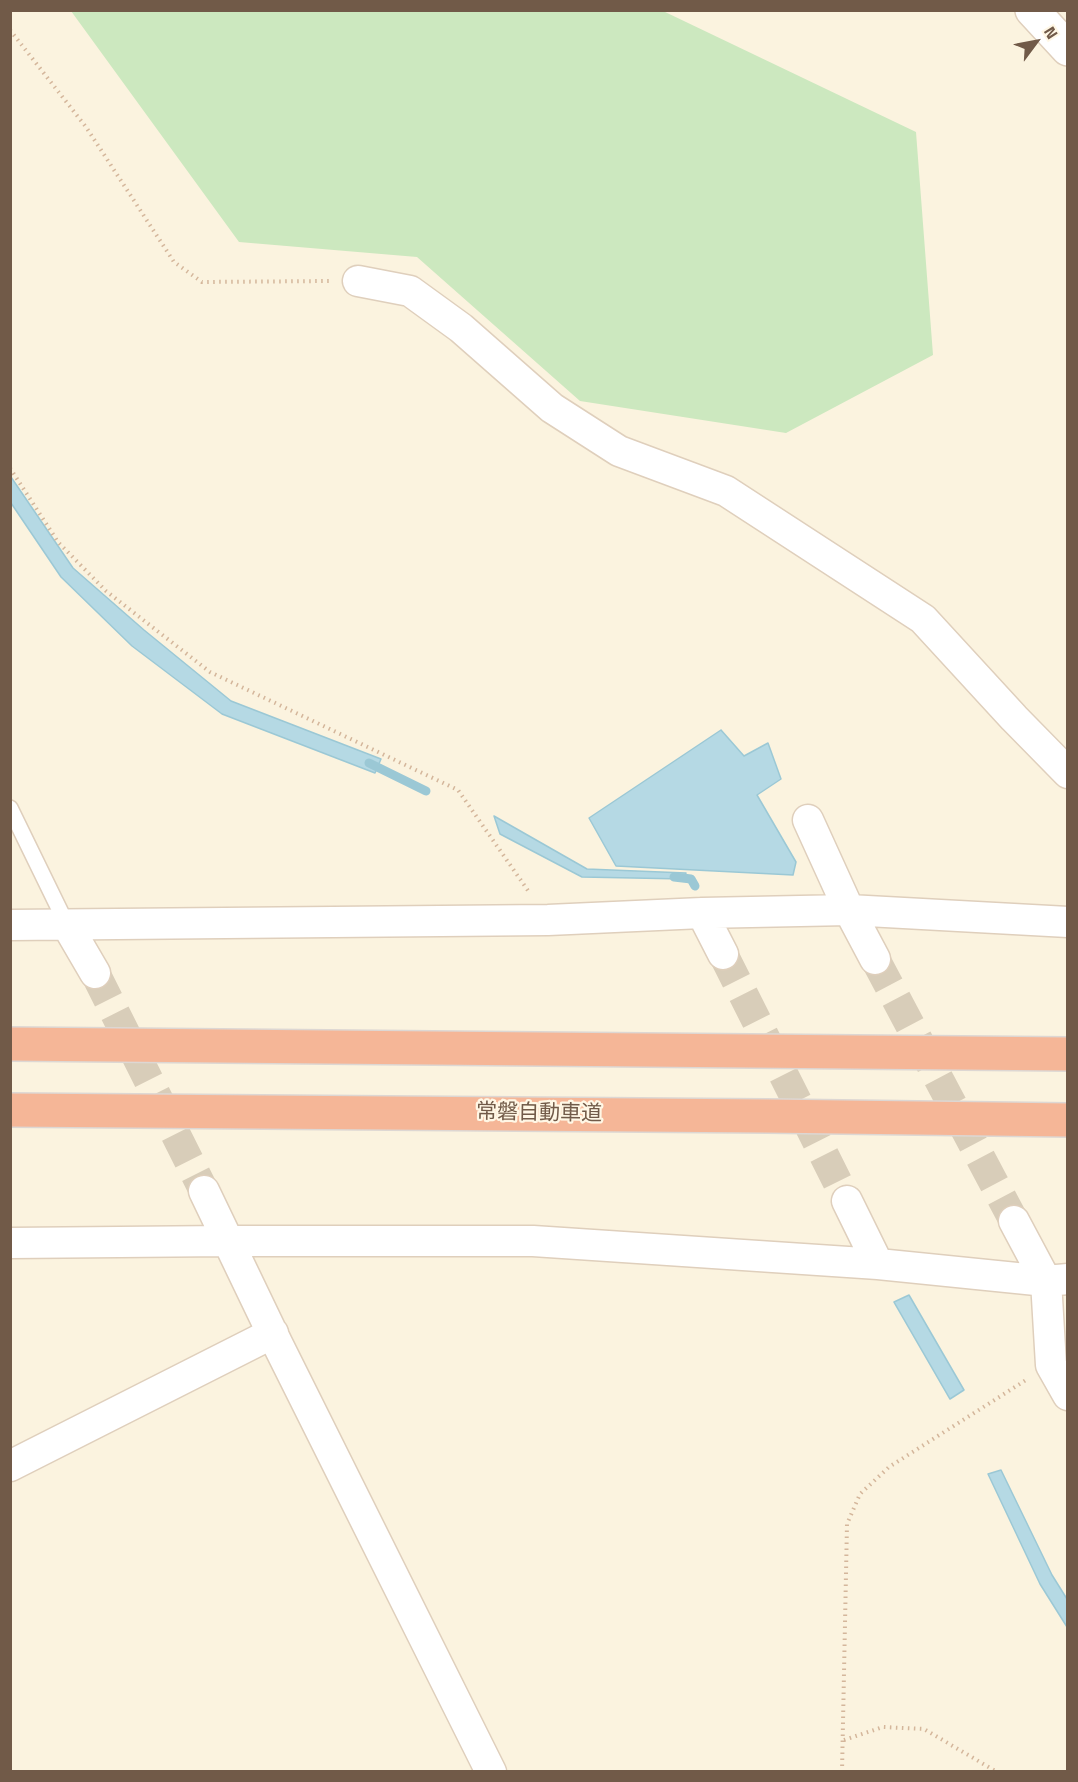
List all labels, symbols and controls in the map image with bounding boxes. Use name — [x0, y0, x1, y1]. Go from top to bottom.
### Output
north arrow — [1006, 12, 1066, 72]
text: N — [1038, 21, 1064, 44]
street label: 常磐自動車道 — [476, 1100, 602, 1128]

